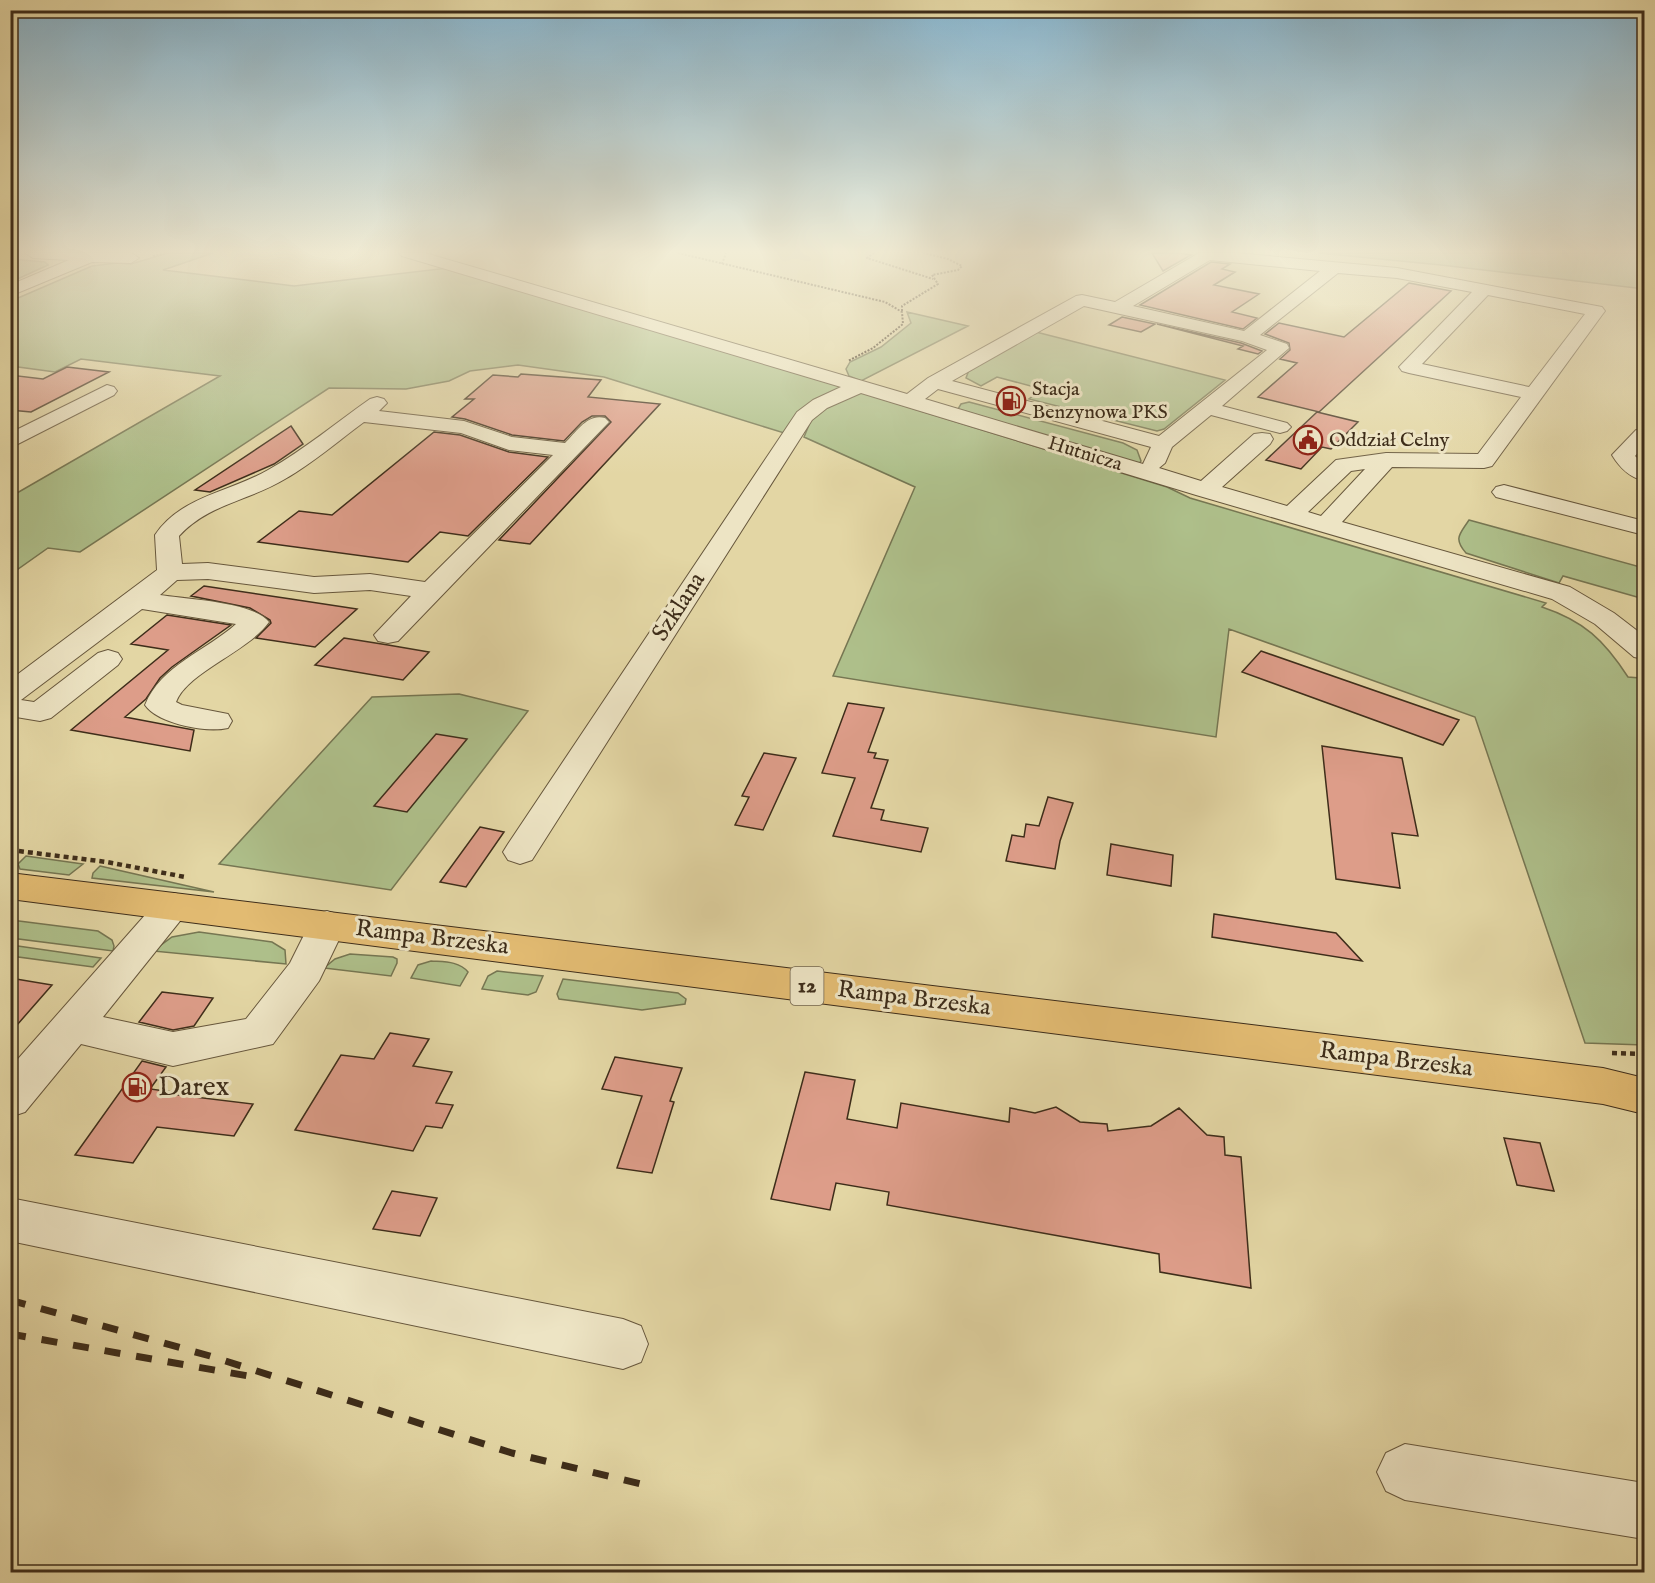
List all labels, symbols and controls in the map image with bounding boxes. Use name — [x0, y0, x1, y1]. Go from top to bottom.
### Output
place label: Stacja Benzynowa PKS — [1032, 377, 1168, 425]
fuel station icon: Stacja Benzynowa PKS — [995, 385, 1027, 417]
public building icon: Oddział Celny — [1292, 424, 1324, 456]
place label: Oddział Celny — [1329, 428, 1449, 453]
street label: Hutnicza — [1045, 431, 1126, 477]
street label: Szklana — [645, 566, 713, 647]
street label: Rampa Brzeska — [354, 913, 511, 963]
road number: 12 — [790, 967, 824, 1005]
street label: Rampa Brzeska — [836, 974, 993, 1024]
street label: Rampa Brzeska — [1318, 1035, 1475, 1085]
place label: Darex — [158, 1070, 230, 1105]
fuel station icon: Darex — [121, 1071, 153, 1103]

